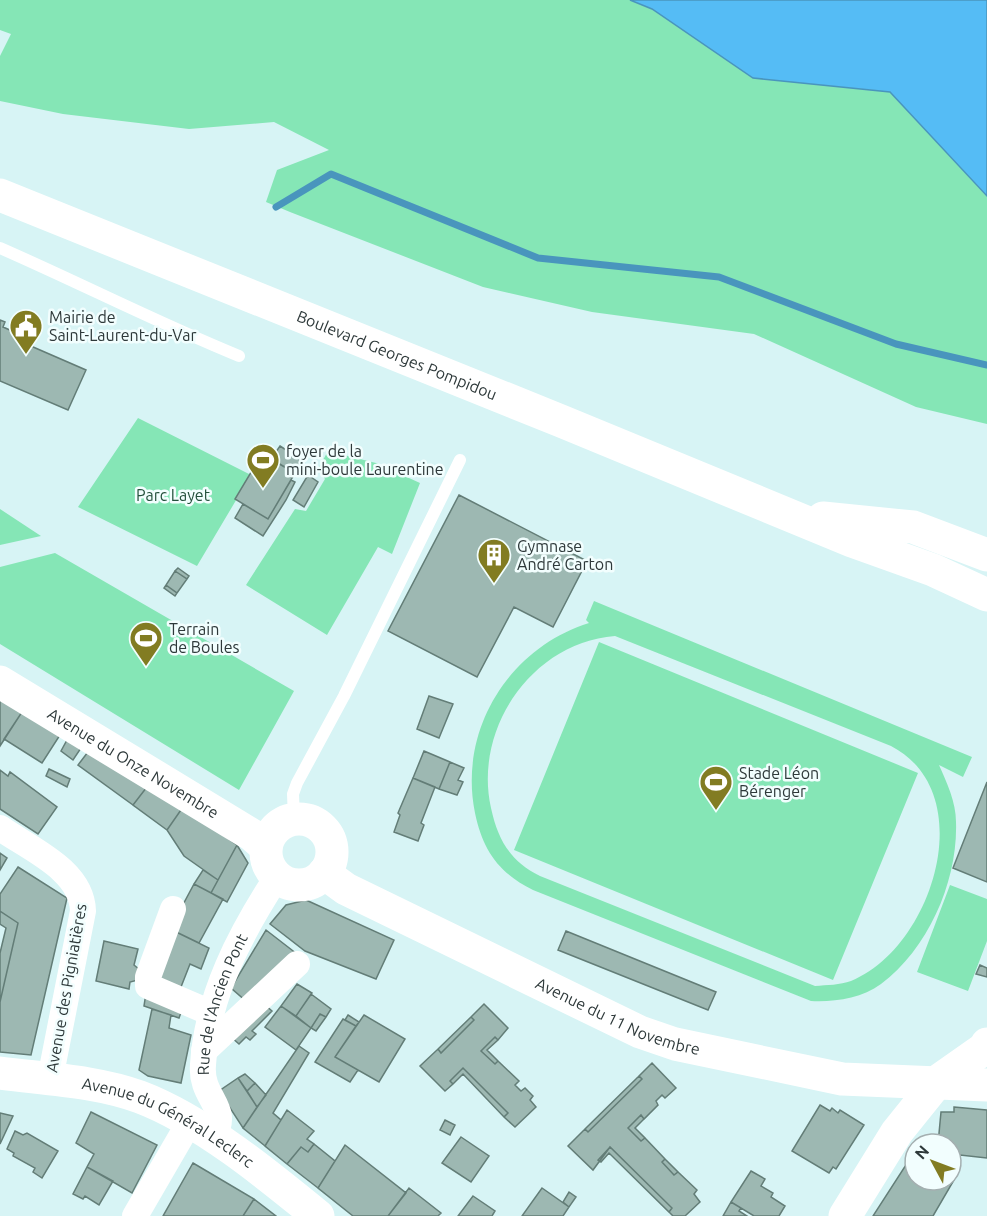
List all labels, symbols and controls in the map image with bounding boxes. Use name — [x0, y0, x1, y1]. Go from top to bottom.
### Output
street label: Boulevard Georges Pompidou — [294, 307, 500, 403]
public building icon: Mairie de Saint-Laurent-du-Var — [8, 308, 44, 355]
place label: Mairie de Saint-Laurent-du-Var — [49, 308, 196, 344]
sports icon: foyer de la mini-boule Laurentine — [245, 442, 281, 489]
place label: foyer de la mini-boule Laurentine — [286, 442, 444, 478]
park label: Parc Layet — [136, 486, 211, 504]
building icon: Gymnase André Carton — [476, 537, 512, 584]
place label: Gymnase André Carton — [517, 537, 613, 573]
sports icon: Terrain de Boules — [128, 620, 164, 667]
place label: Terrain de Boules — [169, 620, 240, 656]
street label: Avenue du Onze Novembre — [45, 704, 222, 822]
sports icon: Stade Léon Bérenger — [698, 764, 734, 811]
place label: Stade Léon Bérenger — [739, 764, 819, 800]
street label: Avenue des Pigniatières — [42, 902, 90, 1074]
street label: Rue de l'Ancien Pont — [194, 930, 251, 1075]
street label: Avenue du 11 Novembre — [533, 974, 702, 1058]
street label: Avenue du Général Leclerc — [81, 1074, 258, 1171]
north arrow — [903, 1132, 963, 1192]
text: N — [911, 1142, 932, 1163]

